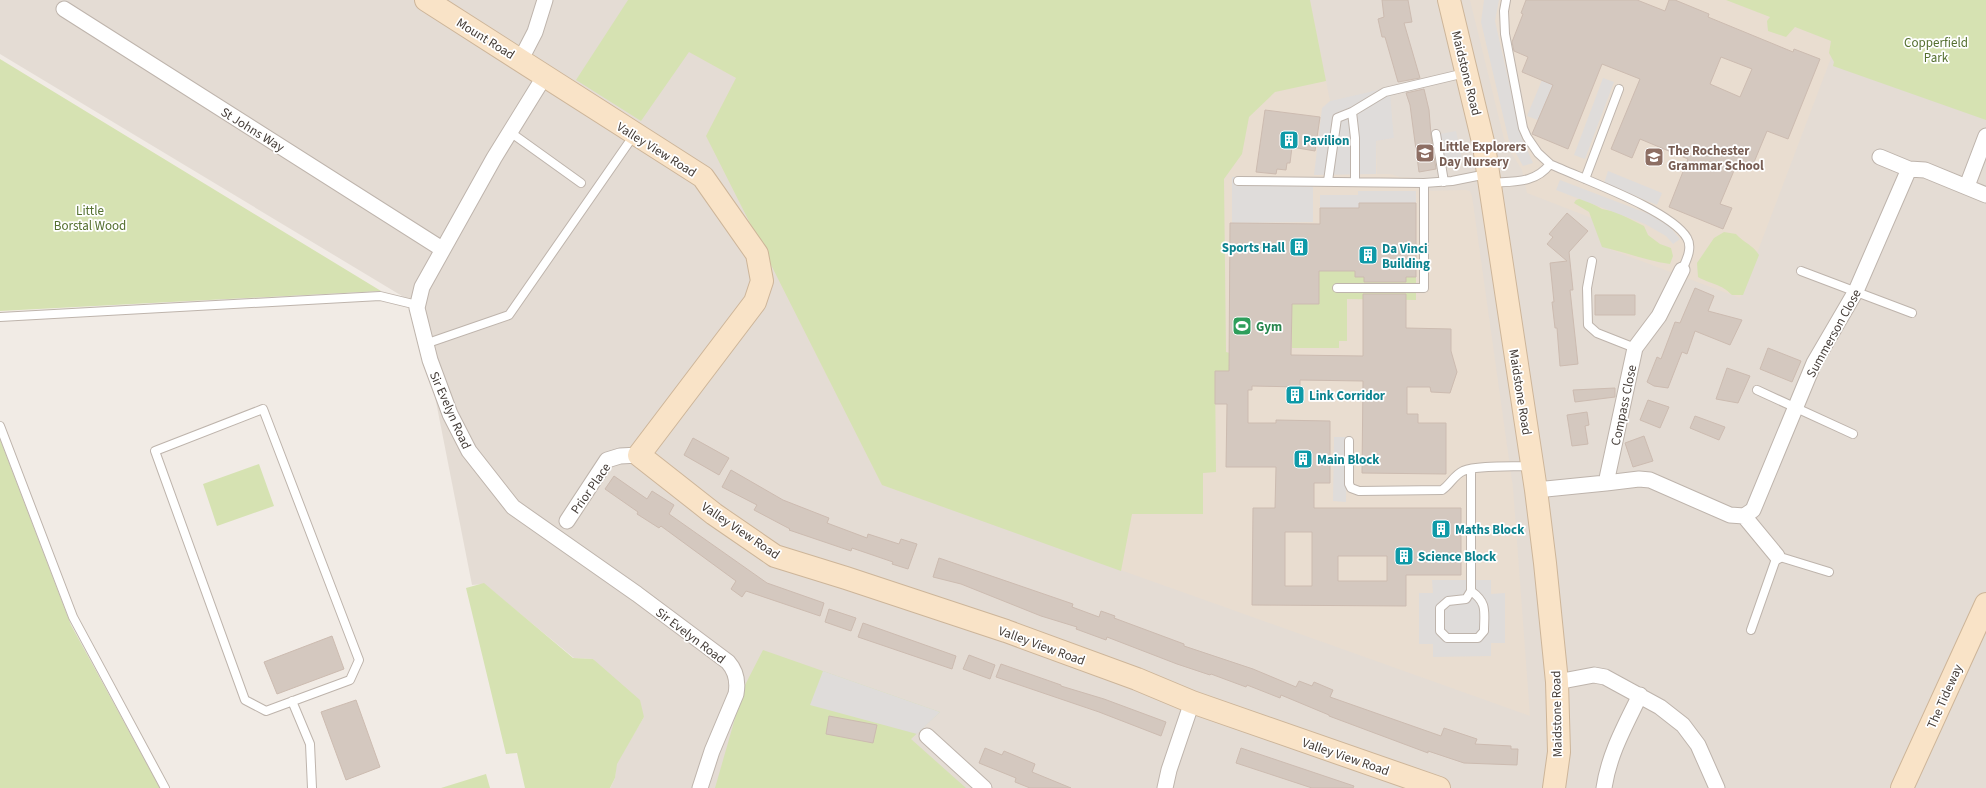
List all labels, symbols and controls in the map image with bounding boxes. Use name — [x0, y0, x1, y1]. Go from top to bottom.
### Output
street label: Mount Road — [453, 14, 518, 64]
street label: Maidstone Road — [1447, 29, 1485, 118]
park label: Copperfield Park — [1904, 34, 1968, 67]
street label: St Johns Way — [217, 103, 288, 156]
street label: Valley View Road — [613, 118, 700, 182]
building icon: Pavilion — [1278, 129, 1300, 151]
place label: Pavilion — [1303, 132, 1350, 150]
place label: Little Explorers Day Nursery — [1439, 138, 1527, 171]
school or university icon: Little Explorers Day Nursery — [1414, 142, 1436, 164]
place label: The Rochester Grammar School — [1668, 142, 1764, 175]
school or university icon: The Rochester Grammar School — [1643, 146, 1665, 168]
park label: Little Borstal Wood — [54, 202, 126, 235]
building icon: Sports Hall — [1288, 236, 1310, 258]
place label: Sports Hall — [1222, 239, 1285, 257]
place label: Da Vinci Building — [1382, 240, 1430, 273]
building icon: Da Vinci Building — [1357, 244, 1379, 266]
street label: Summerson Close — [1802, 286, 1866, 381]
sports icon: Gym — [1231, 315, 1253, 337]
place label: Gym — [1256, 318, 1282, 336]
street label: Maidstone Road — [1504, 348, 1536, 436]
street label: Compass Close — [1607, 363, 1641, 447]
street label: Sir Evelyn Road — [425, 369, 475, 452]
building icon: Link Corridor — [1284, 384, 1306, 406]
place label: Link Corridor — [1309, 387, 1386, 405]
building icon: Main Block — [1292, 448, 1314, 470]
place label: Main Block — [1317, 451, 1380, 469]
street label: Prior Place — [567, 459, 615, 518]
street label: Valley View Road — [698, 498, 783, 564]
building icon: Maths Block — [1430, 518, 1452, 540]
place label: Maths Block — [1455, 521, 1525, 539]
building icon: Science Block — [1393, 545, 1415, 567]
place label: Science Block — [1418, 548, 1497, 566]
street label: Sir Evelyn Road — [652, 603, 729, 668]
street label: Valley View Road — [996, 622, 1088, 670]
street label: The Tideway — [1923, 661, 1967, 732]
street label: Maidstone Road — [1547, 670, 1567, 758]
street label: Valley View Road — [1300, 734, 1392, 780]

